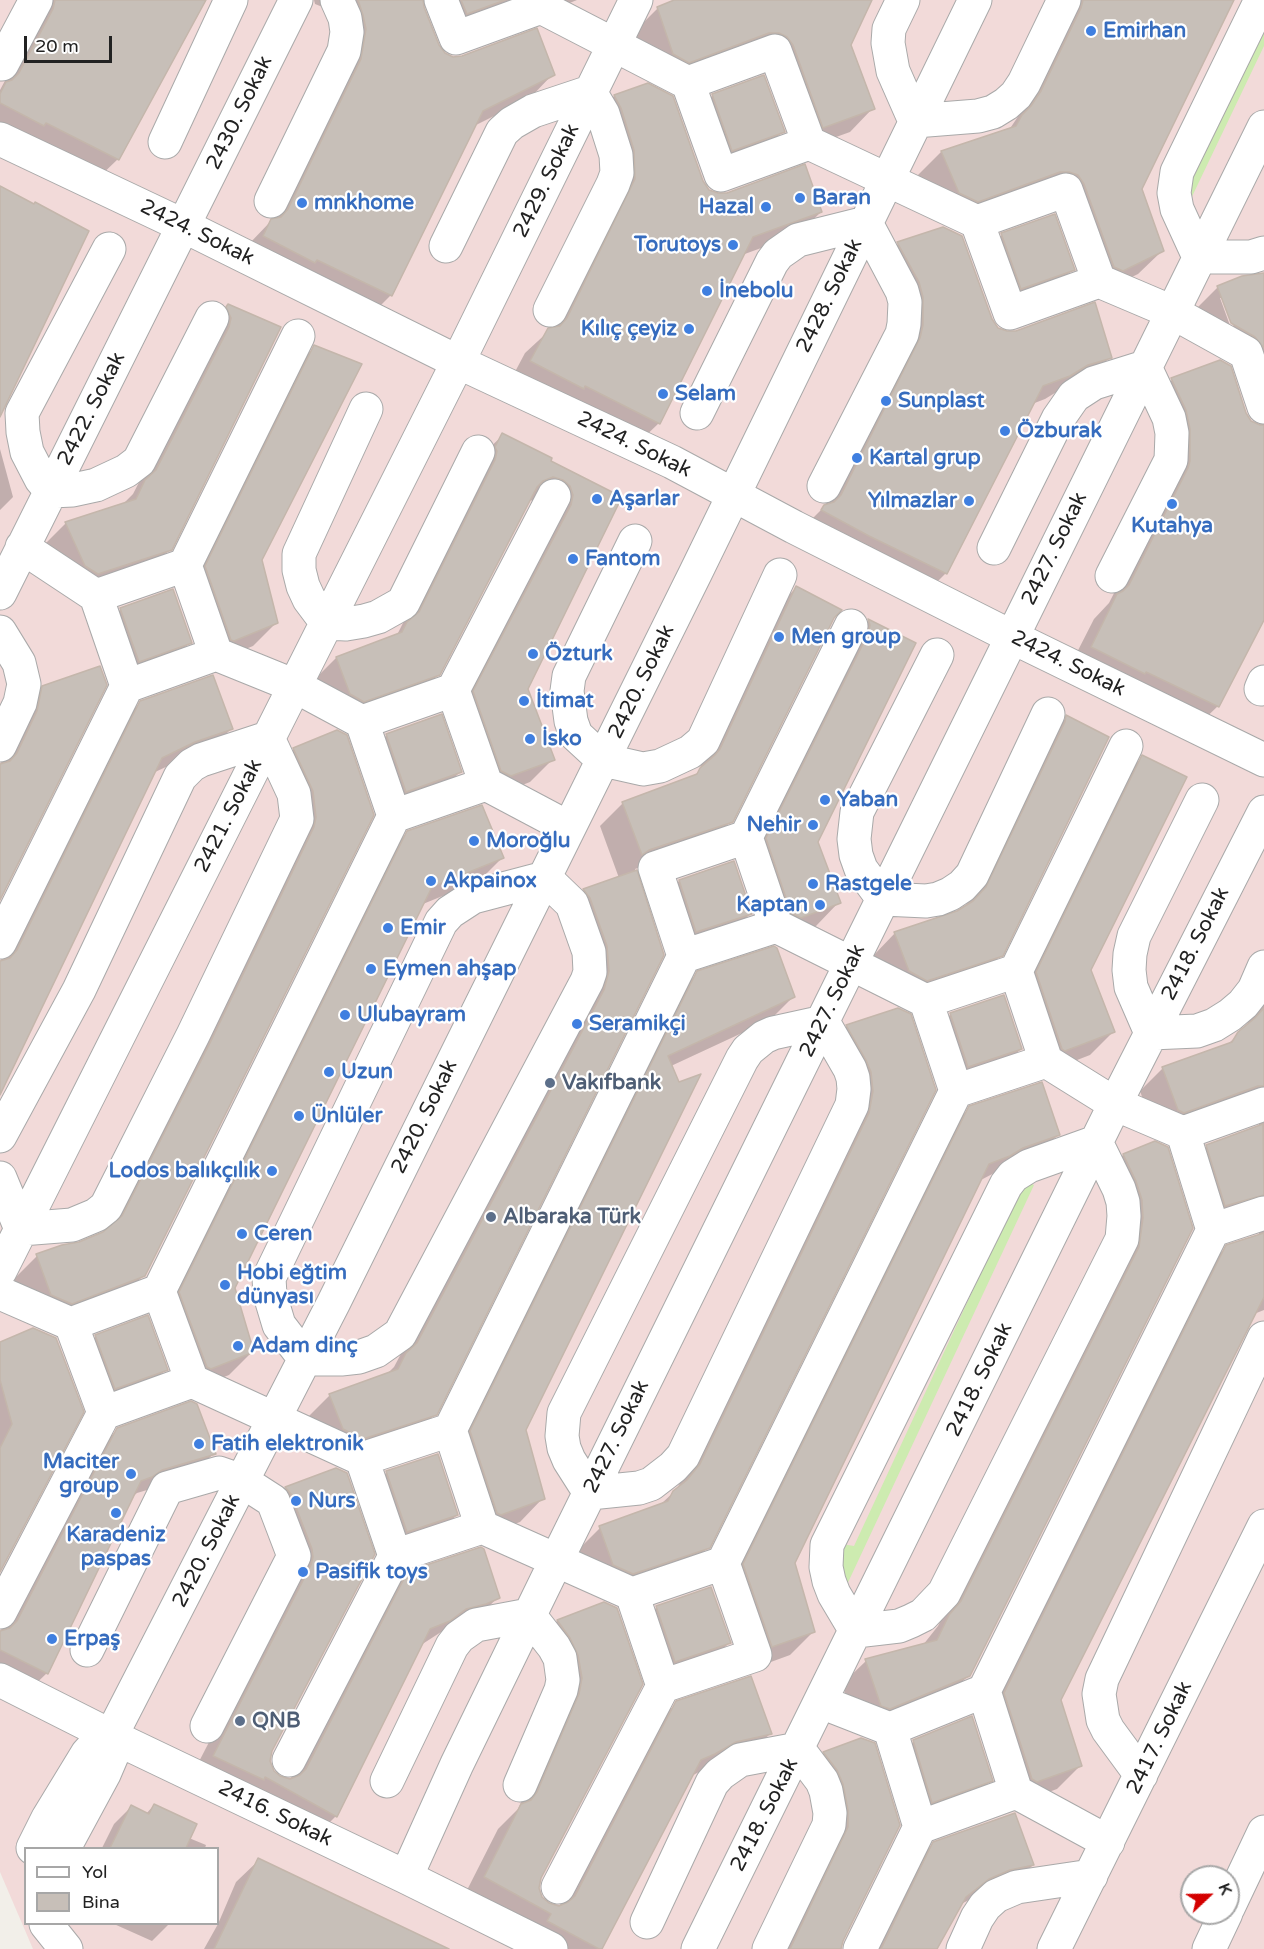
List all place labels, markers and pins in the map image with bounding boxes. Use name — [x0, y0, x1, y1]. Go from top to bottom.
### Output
place label: Emirhan — [1103, 18, 1186, 44]
marker: Emirhan — [1084, 24, 1098, 38]
place label: Baran — [812, 185, 871, 211]
place label: mnkhome — [314, 190, 414, 216]
marker: Baran — [793, 191, 807, 205]
place label: Hazal — [699, 194, 754, 220]
marker: mnkhome — [295, 196, 309, 210]
marker: Hazal — [759, 200, 773, 214]
place label: Torutoys — [634, 232, 721, 258]
marker: Torutoys — [726, 238, 740, 252]
place label: İnebolu — [719, 278, 793, 304]
marker: İnebolu — [700, 284, 714, 298]
place label: Kılıç çeyiz — [581, 316, 677, 342]
marker: Kılıç çeyiz — [682, 322, 696, 336]
place label: Selam — [675, 381, 736, 407]
marker: Selam — [656, 387, 670, 401]
place label: Sunplast — [898, 388, 985, 414]
marker: Sunplast — [879, 394, 893, 408]
place label: Özburak — [1017, 418, 1102, 444]
marker: Özburak — [998, 424, 1012, 438]
place label: Kartal grup — [869, 445, 981, 471]
marker: Kartal grup — [850, 451, 864, 465]
place label: Aşarlar — [609, 486, 680, 512]
place label: Yılmazlar — [868, 488, 957, 514]
marker: Aşarlar — [590, 492, 604, 506]
marker: Yılmazlar — [962, 494, 976, 508]
marker: Kutahya — [1165, 497, 1179, 511]
place label: Kutahya — [1131, 513, 1213, 539]
place label: Fantom — [585, 546, 660, 572]
marker: Fantom — [566, 552, 580, 566]
place label: Men group — [791, 624, 901, 650]
marker: Men group — [772, 630, 786, 644]
place label: Özturk — [545, 641, 613, 667]
marker: Özturk — [526, 647, 540, 661]
place label: İtimat — [536, 688, 594, 714]
marker: İtimat — [517, 694, 531, 708]
place label: İsko — [542, 726, 582, 752]
marker: İsko — [523, 732, 537, 746]
place label: Yaban — [837, 787, 898, 813]
marker: Yaban — [818, 793, 832, 807]
place label: Nehir — [746, 812, 801, 838]
marker: Nehir — [806, 818, 820, 832]
place label: Moroğlu — [486, 828, 571, 854]
marker: Moroğlu — [467, 834, 481, 848]
place label: Akpainox — [443, 868, 537, 894]
place label: Rastgele — [825, 871, 912, 897]
marker: Akpainox — [424, 874, 438, 888]
marker: Rastgele — [806, 877, 820, 891]
place label: Kaptan — [736, 892, 808, 918]
marker: Kaptan — [813, 898, 827, 912]
place label: Emir — [400, 915, 446, 941]
marker: Emir — [381, 921, 395, 935]
place label: Eymen ahşap — [383, 956, 516, 982]
marker: Eymen ahşap — [364, 962, 378, 976]
place label: Ulubayram — [357, 1002, 466, 1028]
marker: Ulubayram — [338, 1008, 352, 1022]
place label: Seramikçi — [589, 1011, 686, 1037]
marker: Seramikçi — [570, 1017, 584, 1031]
place label: Uzun — [341, 1059, 393, 1085]
marker: Uzun — [322, 1065, 336, 1079]
place label: Vakıfbank — [562, 1070, 661, 1096]
marker: Vakıfbank — [543, 1076, 557, 1090]
place label: Ünlüler — [311, 1103, 383, 1129]
marker: Ünlüler — [292, 1109, 306, 1123]
place label: Lodos balıkçılık — [108, 1158, 260, 1184]
marker: Lodos balıkçılık — [265, 1164, 279, 1178]
place label: Albaraka Türk — [503, 1204, 641, 1230]
marker: Albaraka Türk — [484, 1210, 498, 1224]
place label: Ceren — [254, 1221, 313, 1247]
marker: Ceren — [235, 1227, 249, 1241]
place label: Hobi eğtim dünyası — [237, 1260, 347, 1310]
marker: Hobi eğtim dünyası — [218, 1278, 232, 1292]
place label: Adam dinç — [250, 1333, 358, 1359]
marker: Adam dinç — [231, 1339, 245, 1353]
place label: Fatih elektronik — [211, 1431, 364, 1457]
marker: Fatih elektronik — [192, 1437, 206, 1451]
place label: Maciter group — [43, 1449, 119, 1499]
marker: Maciter group — [124, 1467, 138, 1481]
place label: Nurs — [308, 1488, 356, 1514]
marker: Nurs — [289, 1494, 303, 1508]
marker: Karadeniz paspas — [109, 1506, 123, 1520]
place label: Karadeniz paspas — [66, 1522, 166, 1572]
place label: Pasifik toys — [315, 1559, 428, 1585]
marker: Pasifik toys — [296, 1565, 310, 1579]
place label: Erpaş — [64, 1626, 120, 1652]
marker: Erpaş — [45, 1632, 59, 1646]
place label: QNB — [252, 1708, 300, 1734]
marker: QNB — [233, 1714, 247, 1728]

